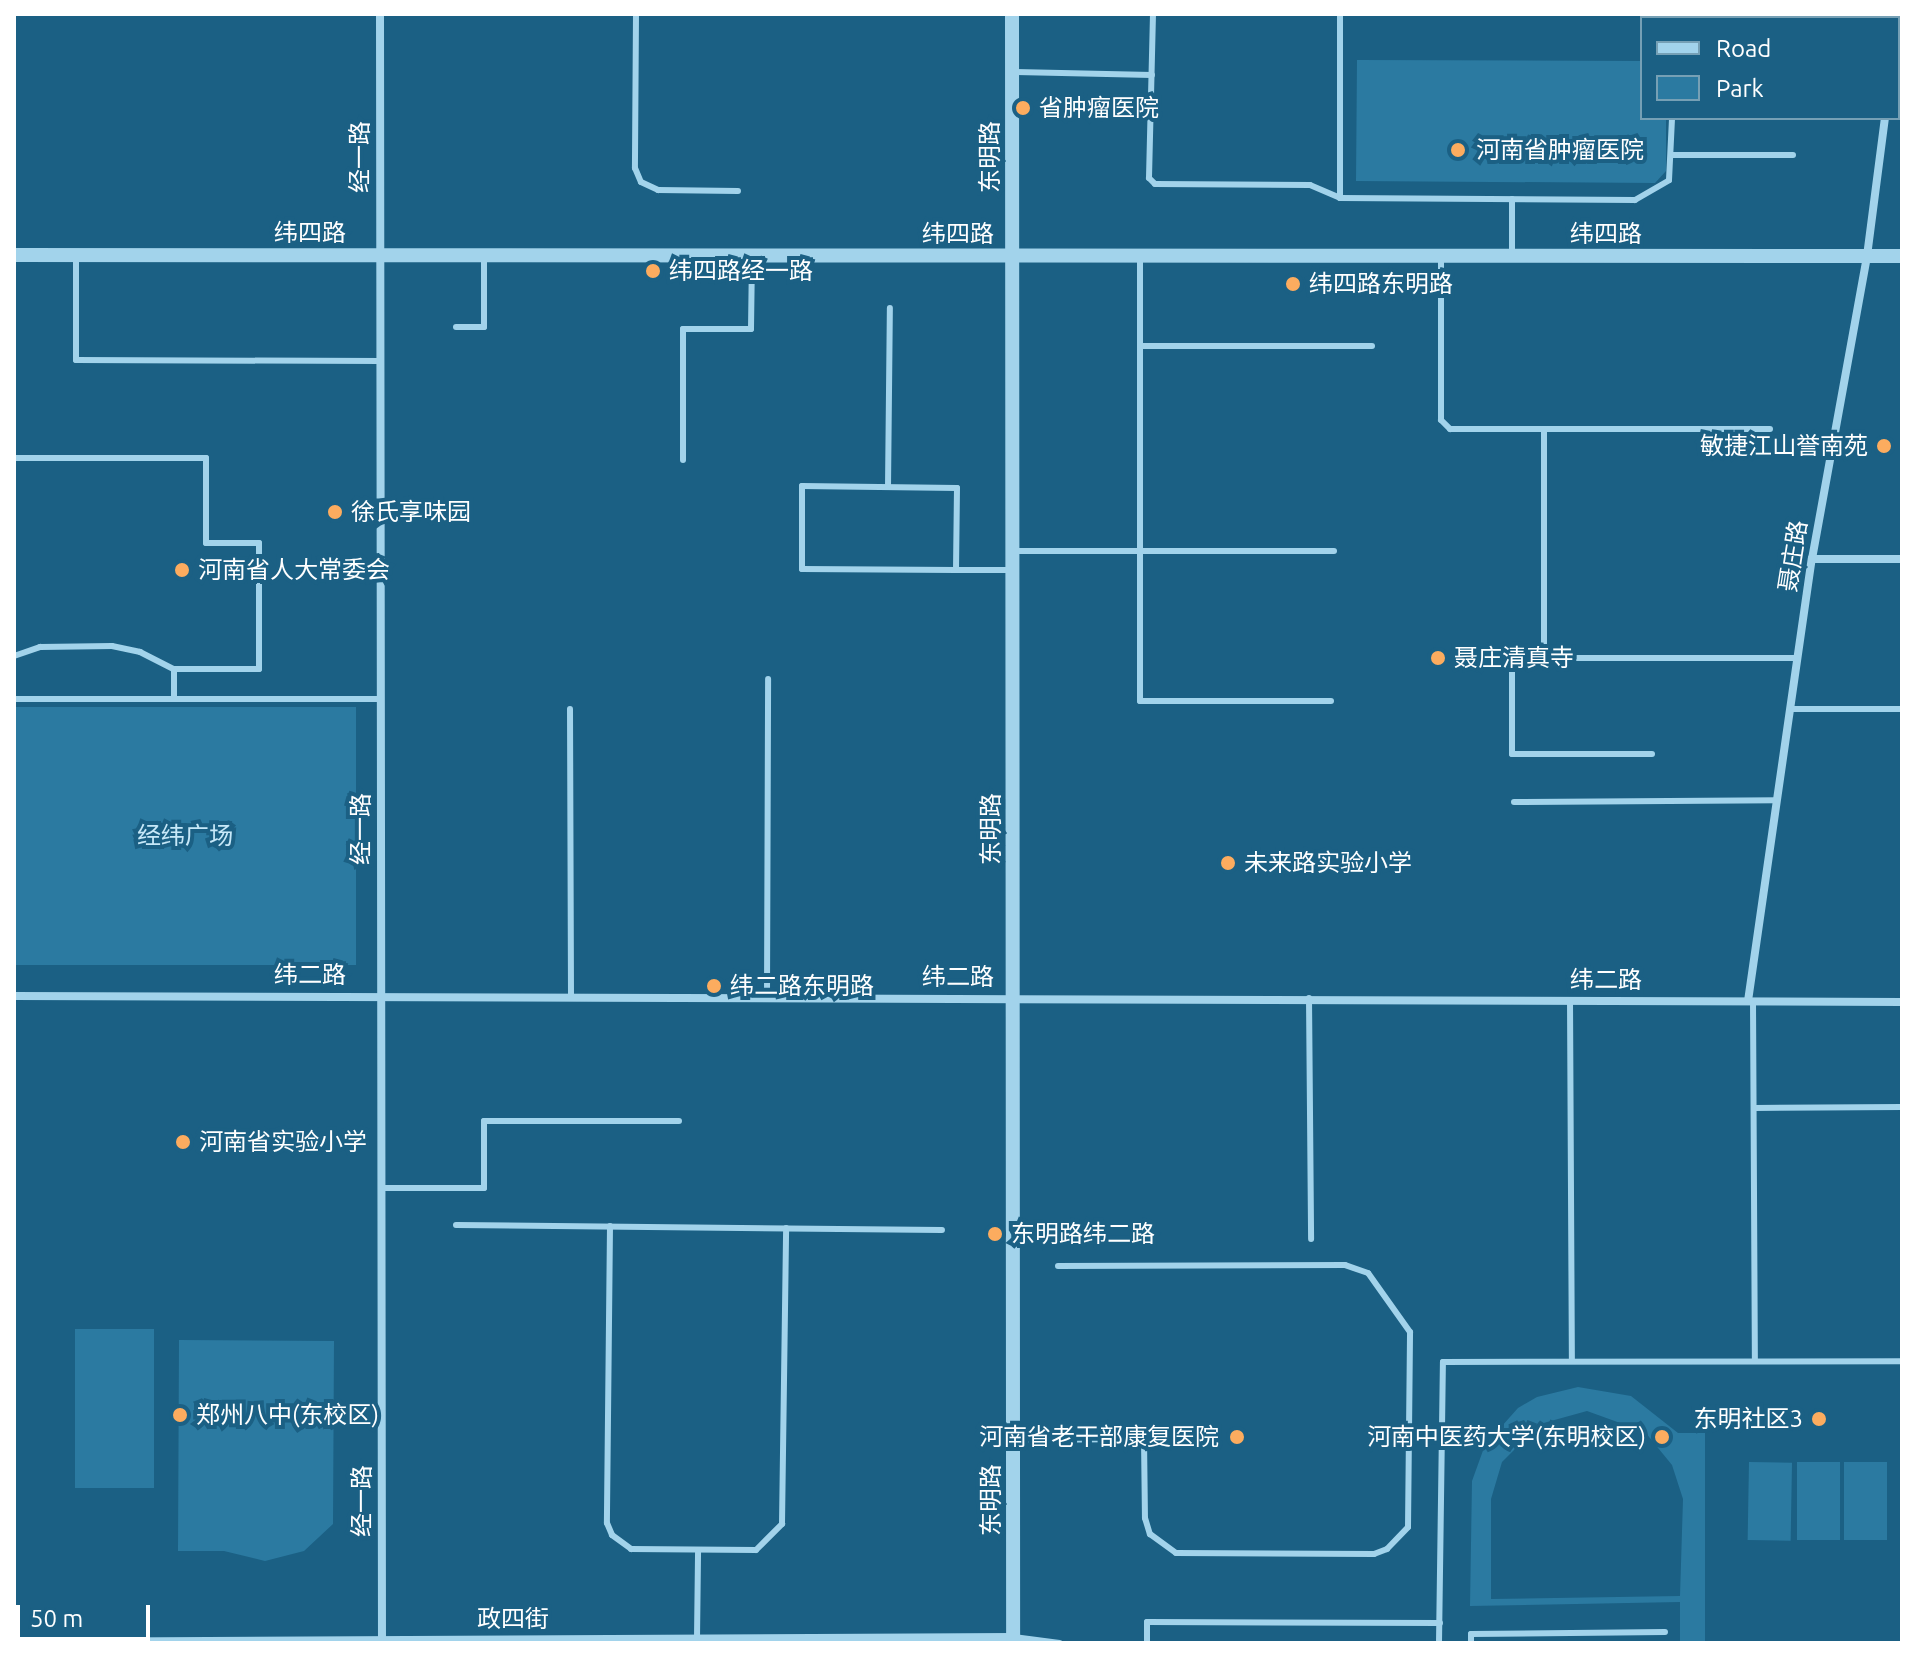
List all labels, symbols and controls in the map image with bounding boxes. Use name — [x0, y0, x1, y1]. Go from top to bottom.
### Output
legend — [1640, 16, 1900, 120]
text: Road — [1716, 35, 1771, 62]
text: Park — [1716, 75, 1764, 102]
place label: 省肿瘤医院 — [1039, 94, 1159, 122]
marker: 省肿瘤医院 — [1014, 99, 1032, 117]
street label: 经一路 — [346, 121, 374, 193]
street label: 东明路 — [976, 121, 1004, 193]
place label: 河南省肿瘤医院 — [1476, 136, 1644, 164]
marker: 河南省肿瘤医院 — [1447, 139, 1469, 161]
street label: 纬四路 — [274, 219, 346, 247]
street label: 纬四路 — [922, 220, 994, 248]
street label: 纬四路 — [1570, 220, 1642, 248]
place label: 纬四路经一路 — [669, 257, 813, 285]
marker: 纬四路经一路 — [644, 262, 662, 280]
place label: 纬四路东明路 — [1309, 270, 1453, 298]
marker: 纬四路东明路 — [1284, 275, 1302, 293]
place label: 敏捷江山誉南苑 — [1700, 432, 1868, 460]
marker: 敏捷江山誉南苑 — [1875, 437, 1893, 455]
place label: 徐氏享味园 — [351, 498, 471, 526]
marker: 徐氏享味园 — [326, 503, 344, 521]
street label: 聂庄路 — [1773, 518, 1813, 594]
place label: 河南省人大常委会 — [198, 556, 390, 584]
marker: 河南省人大常委会 — [173, 561, 191, 579]
place label: 聂庄清真寺 — [1454, 644, 1574, 672]
marker: 聂庄清真寺 — [1429, 649, 1447, 667]
street label: 经一路 — [347, 793, 375, 865]
street label: 东明路 — [977, 793, 1005, 865]
park label: 经纬广场 — [137, 822, 233, 850]
place label: 未来路实验小学 — [1244, 849, 1412, 877]
marker: 未来路实验小学 — [1219, 854, 1237, 872]
street label: 纬二路 — [274, 961, 346, 989]
street label: 纬二路 — [922, 963, 994, 991]
street label: 纬二路 — [1570, 966, 1642, 994]
place label: 纬二路东明路 — [730, 972, 874, 1000]
marker: 纬二路东明路 — [705, 977, 723, 995]
place label: 河南省实验小学 — [199, 1128, 367, 1156]
marker: 河南省实验小学 — [174, 1133, 192, 1151]
place label: 东明路纬二路 — [1011, 1220, 1155, 1248]
marker: 东明路纬二路 — [986, 1225, 1004, 1243]
place label: 郑州八中(东校区) — [196, 1401, 379, 1429]
place label: 东明社区3 — [1693, 1405, 1803, 1433]
marker: 郑州八中(东校区) — [171, 1406, 189, 1424]
marker: 东明社区3 — [1810, 1410, 1828, 1428]
place label: 河南省老干部康复医院 — [979, 1423, 1219, 1451]
place label: 河南中医药大学(东明校区) — [1367, 1423, 1646, 1451]
marker: 河南省老干部康复医院 — [1226, 1426, 1248, 1448]
marker: 河南中医药大学(东明校区) — [1653, 1428, 1671, 1446]
street label: 东明路 — [977, 1464, 1005, 1536]
street label: 经一路 — [348, 1465, 376, 1537]
scale bar — [20, 1589, 154, 1639]
text: 50 m — [30, 1605, 83, 1632]
street label: 政四街 — [477, 1605, 549, 1633]

